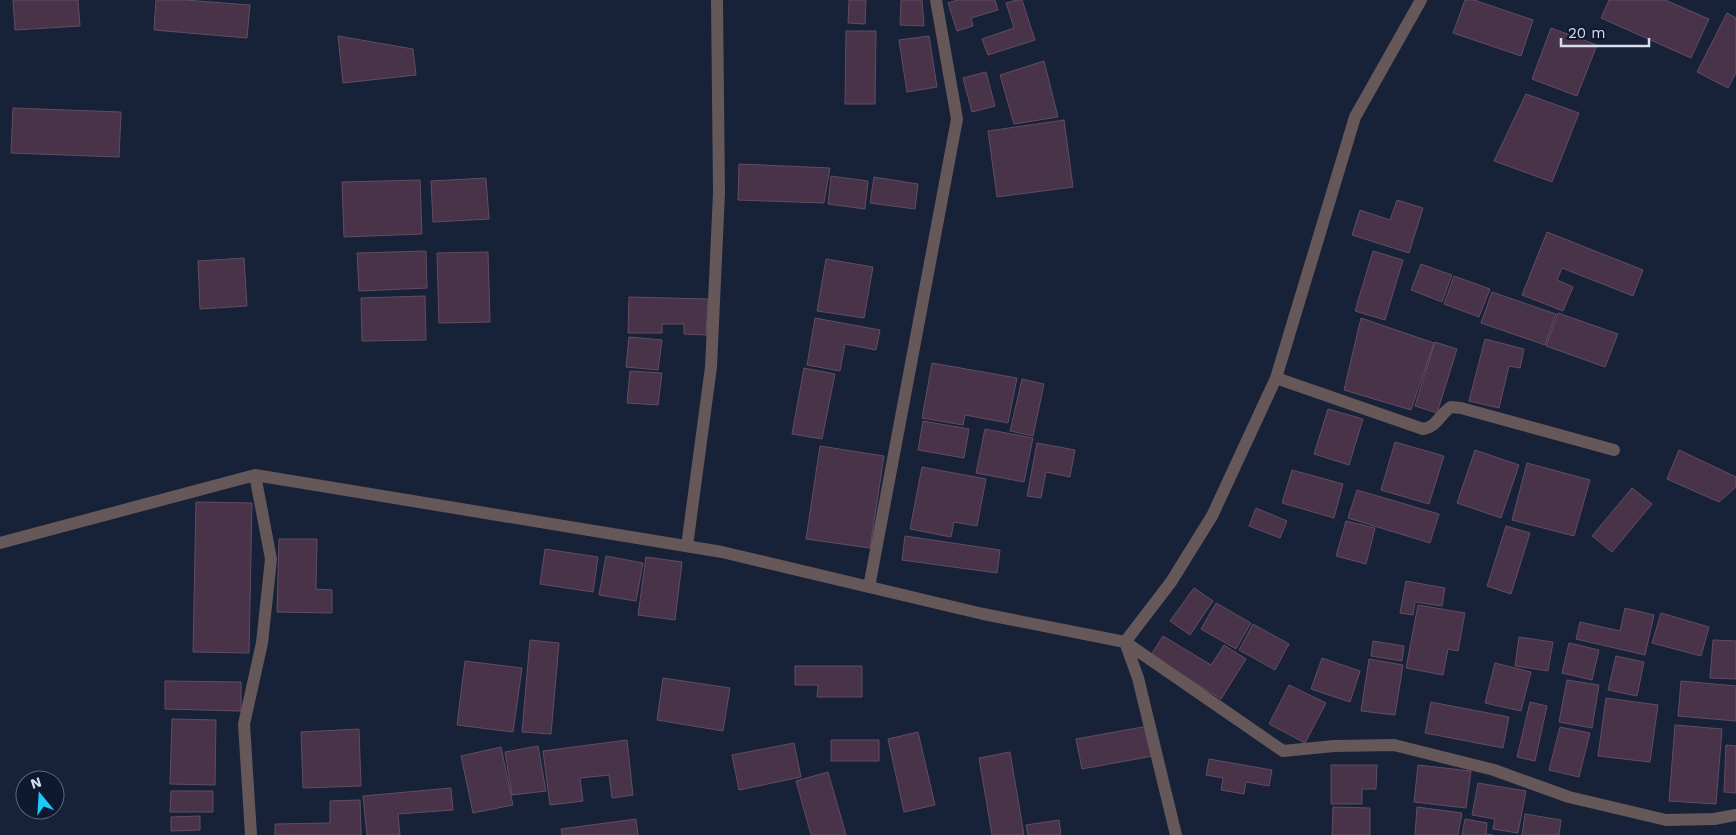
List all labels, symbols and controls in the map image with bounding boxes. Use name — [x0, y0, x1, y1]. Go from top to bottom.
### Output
scale bar — [1561, 15, 1648, 47]
text: 20 m — [1568, 24, 1606, 42]
north arrow — [15, 770, 65, 820]
text: N — [29, 773, 43, 792]

